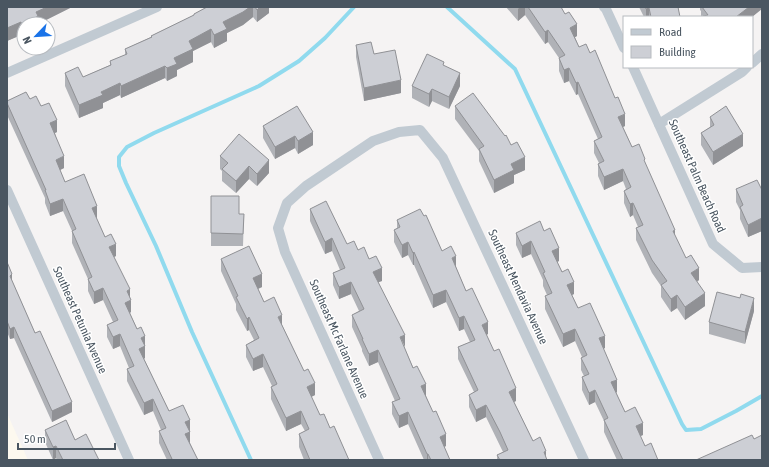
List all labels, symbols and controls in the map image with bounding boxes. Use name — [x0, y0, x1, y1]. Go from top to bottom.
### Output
north arrow — [16, 16, 56, 56]
legend — [623, 16, 753, 68]
text: Road — [659, 25, 682, 39]
text: N — [20, 35, 34, 46]
text: Building — [659, 45, 697, 59]
street label: Southeast Palm Beach Road — [666, 117, 728, 235]
street label: Southeast Mendavia Avenue — [485, 227, 551, 347]
street label: Southeast Petunia Avenue — [50, 264, 110, 376]
street label: Southeast Mc Farlane Avenue — [306, 277, 372, 401]
scale bar — [18, 425, 115, 451]
text: 50 m — [24, 432, 46, 446]

